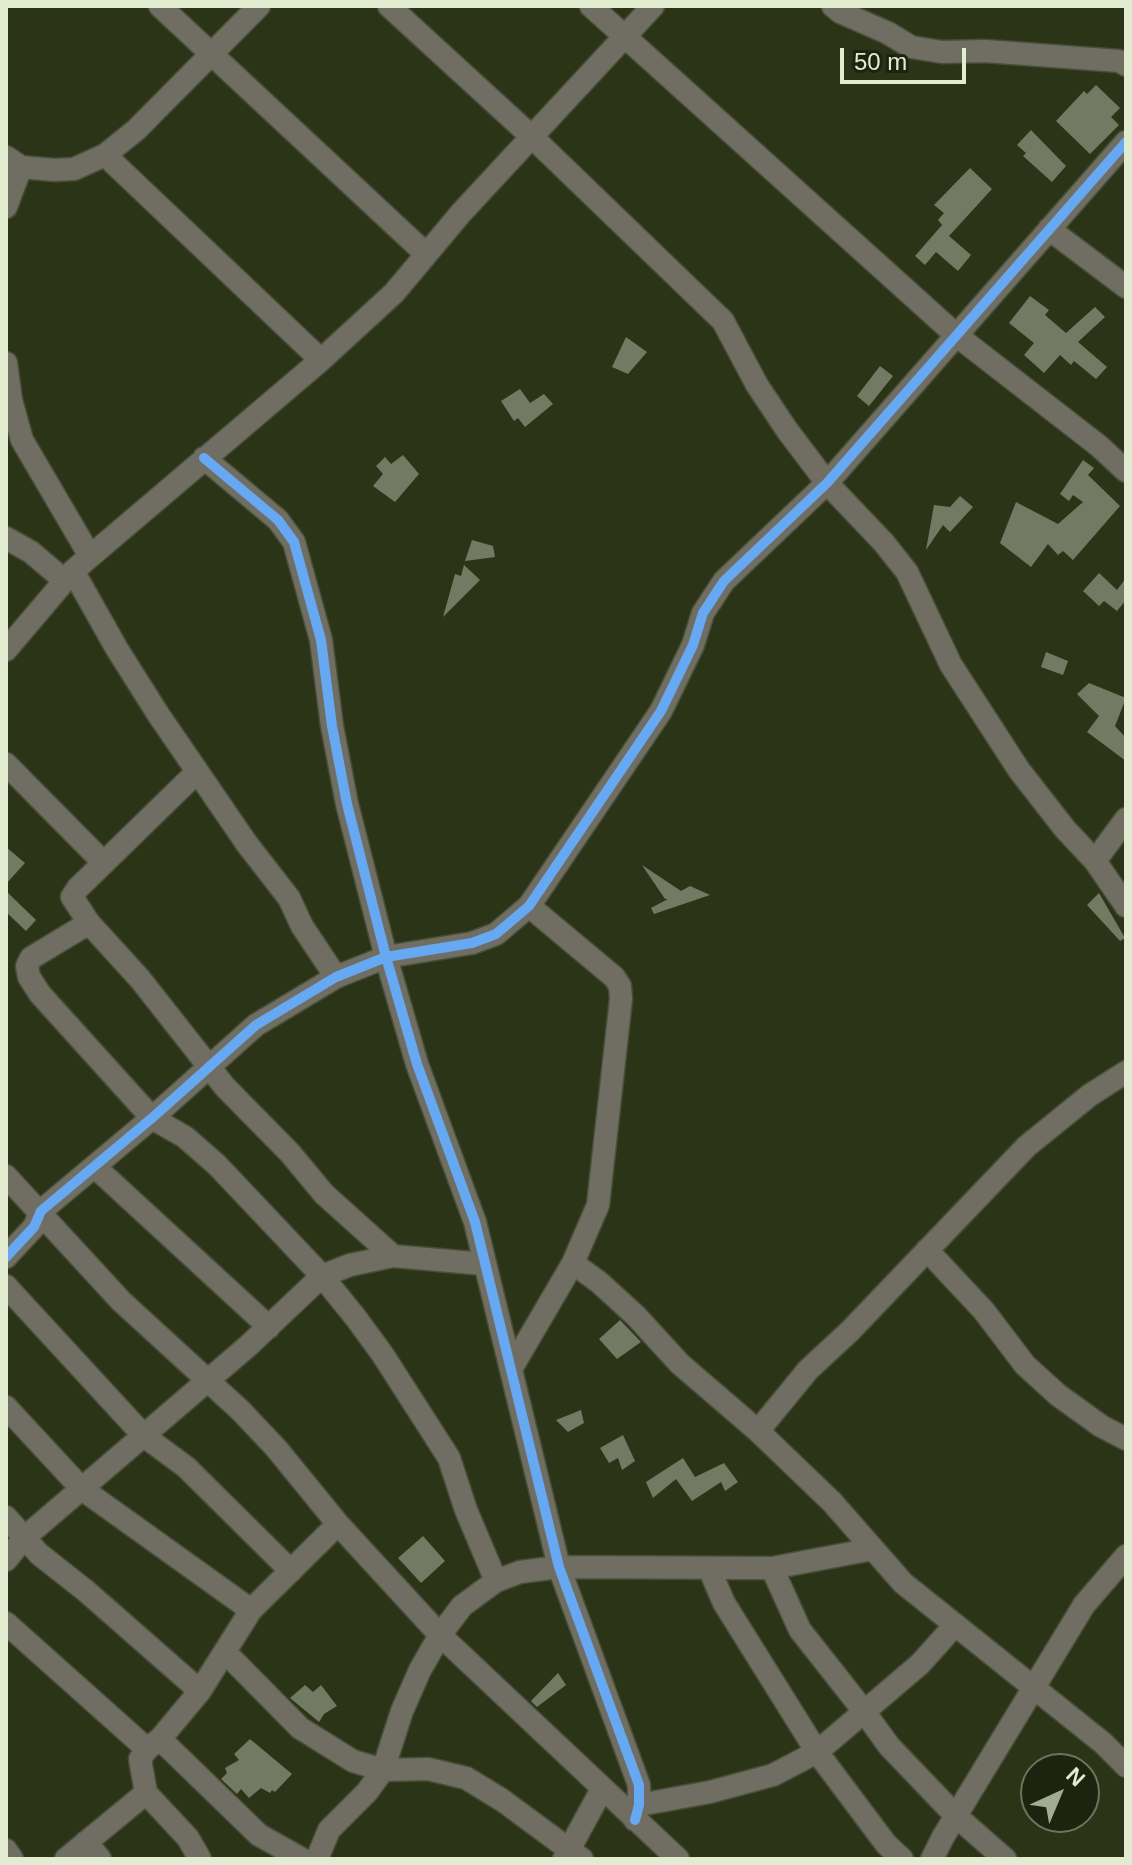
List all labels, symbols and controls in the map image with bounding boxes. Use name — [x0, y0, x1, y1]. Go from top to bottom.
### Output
scale bar — [844, 32, 970, 82]
text: 50 m — [854, 48, 907, 75]
north arrow — [1020, 1753, 1100, 1833]
text: N — [1061, 1762, 1090, 1791]

